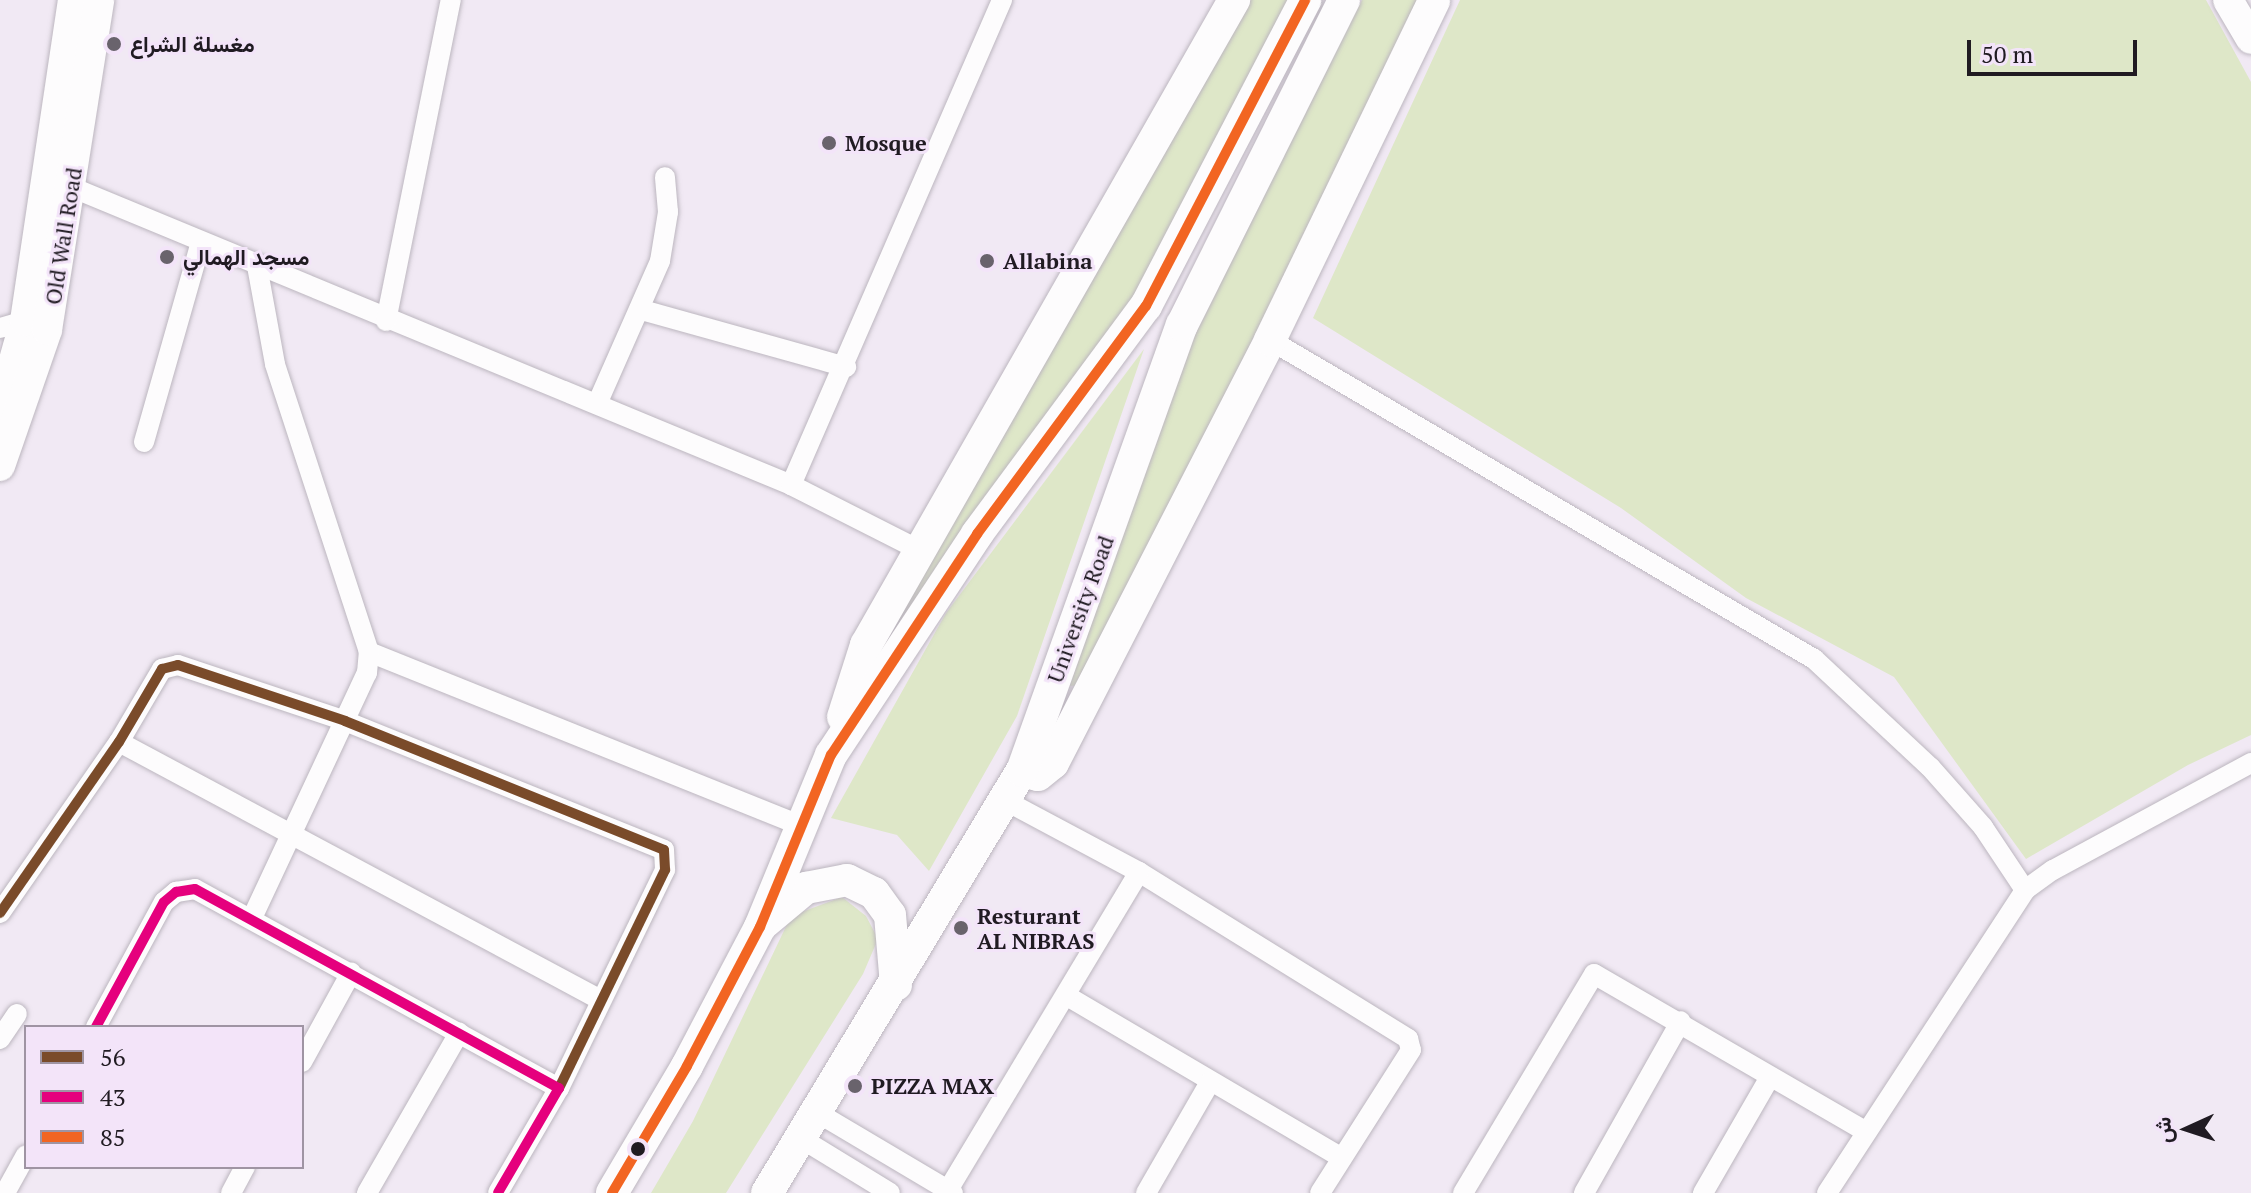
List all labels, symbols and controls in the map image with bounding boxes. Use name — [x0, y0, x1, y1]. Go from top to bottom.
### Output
scale bar — [1971, 24, 2141, 74]
place label: مغسلة الشراع — [130, 31, 255, 57]
marker: مغسلة الشراع — [105, 35, 123, 53]
text: 50 m — [1981, 38, 2033, 70]
place label: Mosque — [845, 130, 927, 156]
marker: Mosque — [820, 134, 838, 152]
street label: Old Wall Road — [39, 166, 87, 306]
place label: مسجد الهمالي — [183, 244, 309, 270]
marker: مسجد الهمالي — [158, 248, 176, 266]
place label: Allabina — [1003, 248, 1093, 274]
marker: Allabina — [978, 252, 996, 270]
street label: University Road — [1041, 532, 1119, 686]
place label: Resturant AL NIBRAS — [977, 902, 1095, 954]
marker: Resturant AL NIBRAS — [952, 919, 970, 937]
legend — [24, 1025, 304, 1169]
text: 56 — [100, 1041, 126, 1073]
place label: PIZZA MAX — [871, 1073, 995, 1099]
marker: PIZZA MAX — [846, 1077, 864, 1095]
text: 43 — [100, 1081, 126, 1113]
north arrow — [2147, 1089, 2227, 1169]
text: ش — [2147, 1116, 2178, 1144]
text: 85 — [100, 1121, 126, 1153]
unlabelled marker — [630, 1141, 646, 1157]

